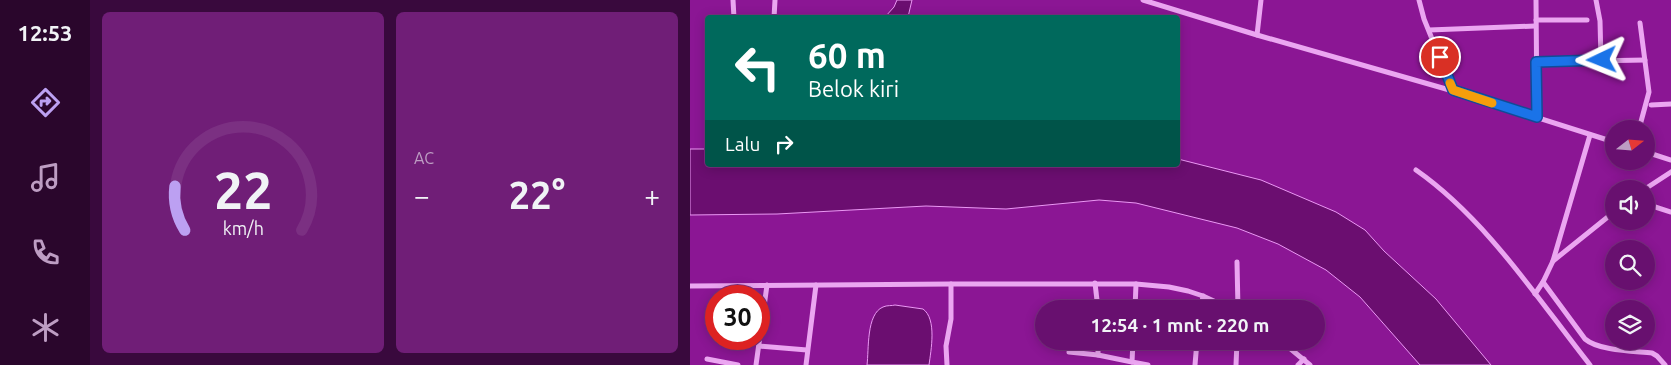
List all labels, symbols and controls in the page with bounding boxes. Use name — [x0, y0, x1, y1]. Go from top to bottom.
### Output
text: 12:53 — [17, 20, 73, 45]
position arrow — [1575, 33, 1627, 85]
icon: left — [725, 35, 790, 100]
text: 60 m — [808, 35, 886, 75]
pin — [1419, 36, 1461, 78]
icon: arrive — [1426, 43, 1454, 71]
text: Belok kiri — [808, 76, 899, 101]
icon: directions — [28, 85, 63, 120]
north arrow — [1605, 120, 1655, 170]
map controls — [1605, 120, 1655, 350]
icon: right — [770, 130, 798, 158]
text: Lalu — [725, 133, 760, 155]
text: AC — [414, 149, 434, 167]
icon: music — [28, 160, 63, 195]
text: 22 — [214, 161, 272, 219]
text: 22° — [509, 174, 565, 216]
text: − — [414, 180, 430, 211]
text: + — [644, 180, 660, 211]
button: sound — [1605, 180, 1655, 230]
text: km/h — [222, 218, 264, 238]
icon: phone — [28, 235, 63, 270]
button: search — [1605, 240, 1655, 290]
speed limit sign: 30 — [705, 285, 770, 350]
button: layers — [1605, 300, 1655, 350]
icon: climate — [28, 310, 63, 345]
text: 12:54 · 1 mnt · 220 m — [1091, 314, 1269, 336]

